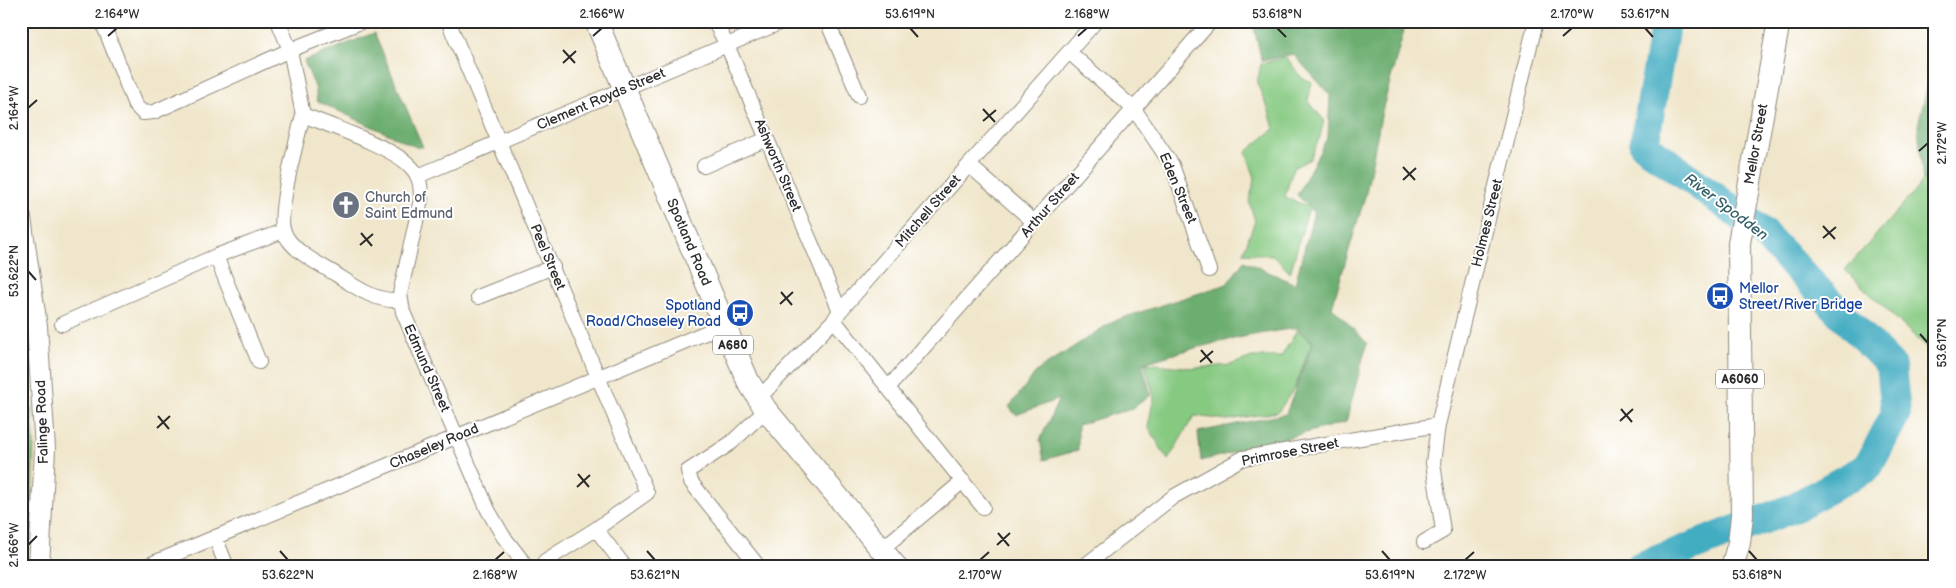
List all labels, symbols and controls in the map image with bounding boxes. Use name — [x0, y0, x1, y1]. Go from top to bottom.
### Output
text: 2.164°W — [95, 7, 139, 22]
text: 2.166°W — [580, 7, 625, 22]
text: 53.619°N — [885, 7, 935, 22]
text: 2.168°W — [1065, 7, 1109, 22]
text: 53.618°N — [1252, 7, 1302, 22]
text: 2.170°W — [1550, 7, 1594, 22]
text: 53.617°N — [1620, 7, 1670, 22]
street label: Clement Royds Street — [534, 64, 668, 134]
text: 2.164°W — [7, 86, 22, 130]
street label: Mellor Street — [1741, 102, 1772, 186]
street label: Ashworth Street — [751, 116, 805, 215]
text: 2.172°W — [1935, 121, 1950, 165]
street label: Eden Street — [1155, 150, 1201, 227]
street label: Arthur Street — [1017, 169, 1083, 241]
water label: River Spodden — [1680, 169, 1772, 245]
street label: Mitchell Street — [892, 171, 965, 251]
street label: Holmes Street — [1468, 177, 1506, 269]
place label: Church of Saint Edmund — [365, 189, 453, 222]
church icon: Church of Saint Edmund — [331, 190, 361, 220]
street label: Spotland Road — [663, 196, 715, 288]
street label: Peel Street — [527, 221, 570, 293]
text: 53.622°N — [7, 245, 22, 297]
place label: Mellor Street/River Bridge — [1739, 280, 1863, 313]
bus stop icon: Mellor Street/River Bridge — [1705, 281, 1735, 311]
place label: Spotland Road/Chaseley Road — [586, 297, 721, 330]
bus stop icon: Spotland Road/Chaseley Road — [725, 298, 755, 328]
text: 53.617°N — [1935, 318, 1950, 368]
street label: Edmund Street — [400, 321, 454, 415]
road number: A680 — [713, 336, 753, 354]
road number: A6060 — [1716, 369, 1764, 388]
street label: Falinge Road — [32, 380, 52, 464]
street label: Chaseley Road — [387, 420, 481, 472]
street label: Primrose Street — [1240, 434, 1341, 470]
text: 2.166°W — [7, 522, 22, 567]
text: 53.622°N — [262, 568, 314, 583]
text: 2.168°W — [473, 568, 517, 583]
text: 53.621°N — [630, 568, 680, 583]
text: 2.170°W — [958, 568, 1002, 583]
text: 53.619°N — [1365, 568, 1415, 583]
text: 2.172°W — [1443, 568, 1487, 583]
text: 53.618°N — [1732, 568, 1782, 583]

